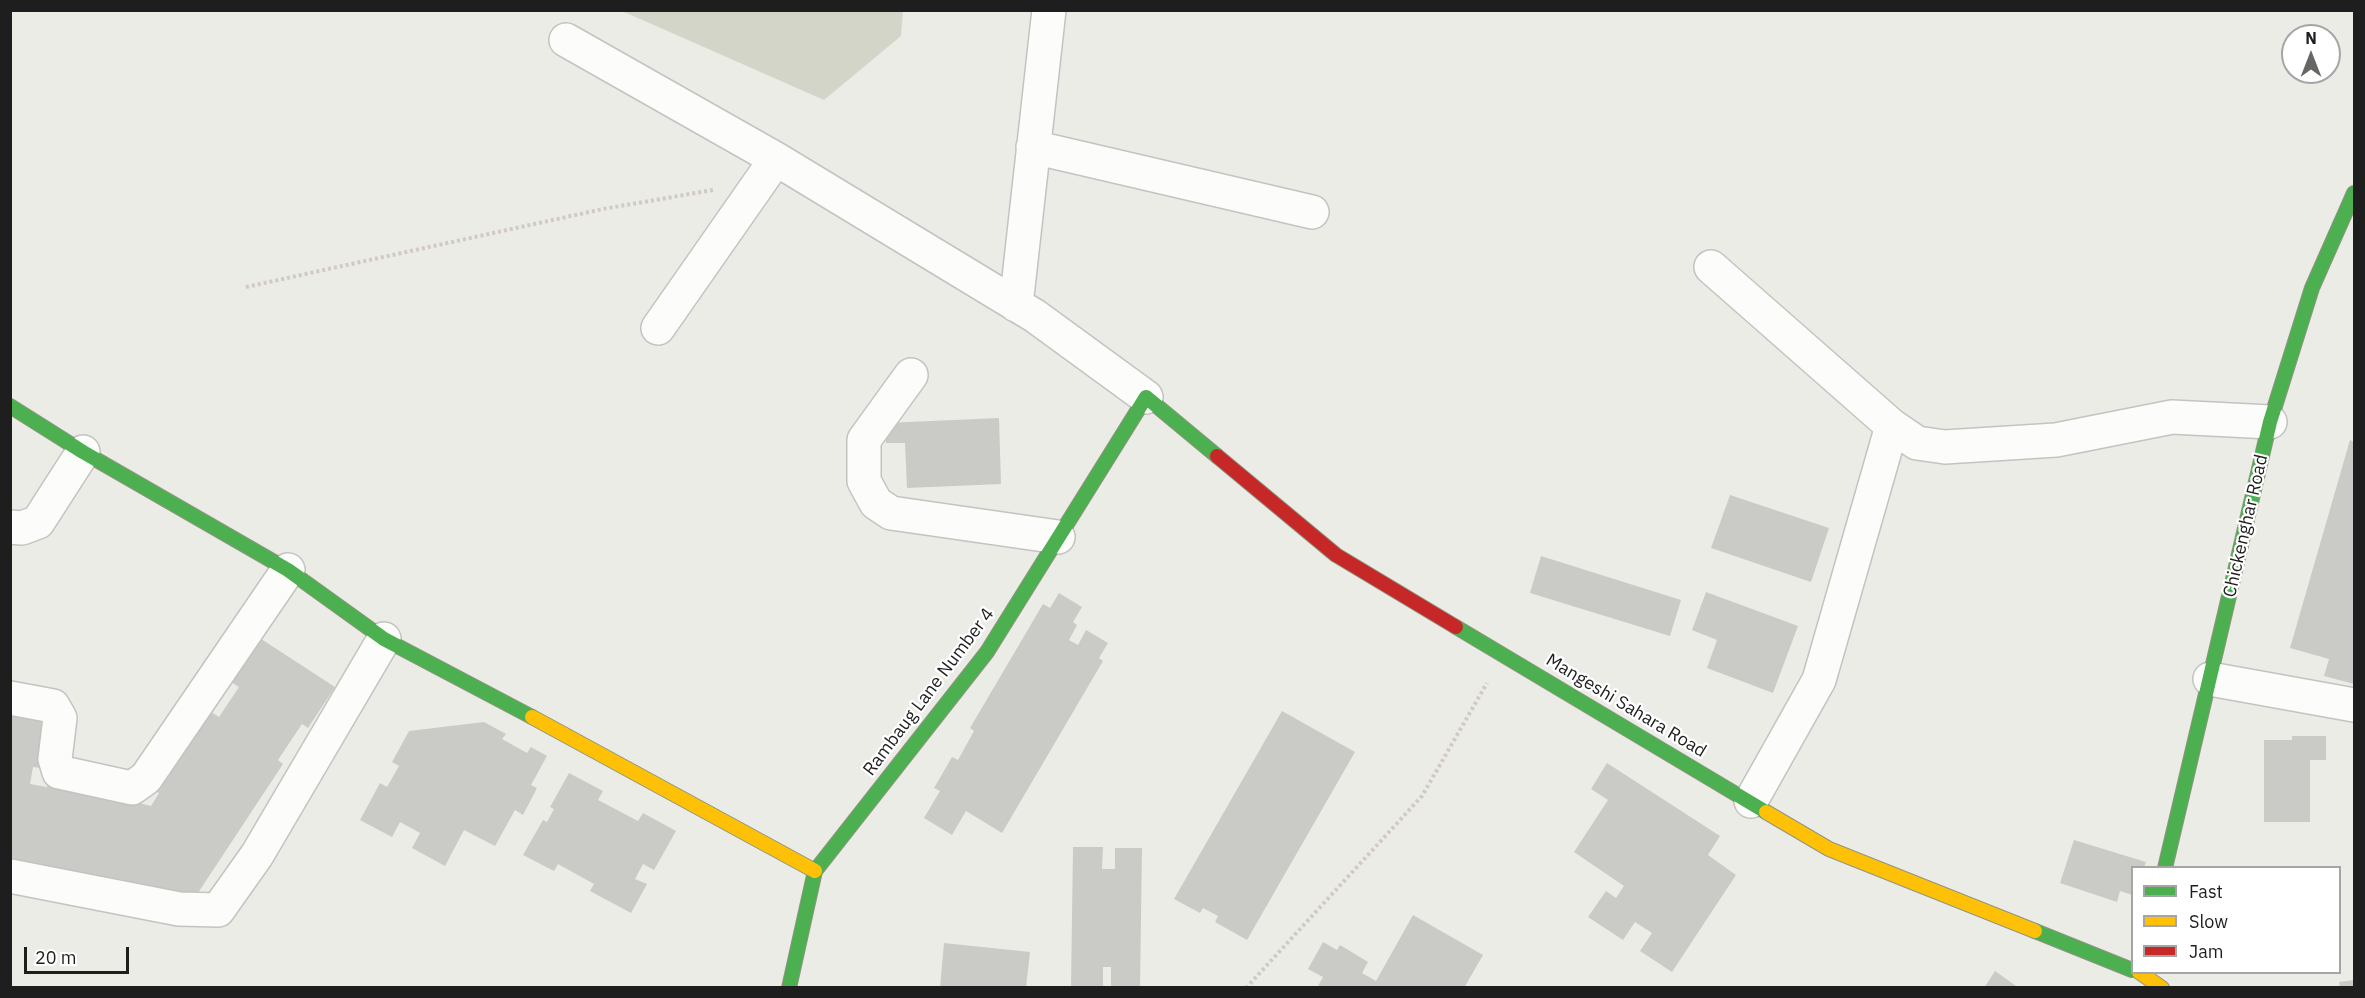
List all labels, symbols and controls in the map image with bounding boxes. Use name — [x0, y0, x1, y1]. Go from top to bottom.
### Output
north arrow — [2281, 24, 2341, 84]
text: N — [2305, 28, 2317, 48]
street label: Chickenghar Road — [2219, 453, 2273, 599]
street label: Rambaug Lane Number 4 — [859, 604, 999, 780]
street label: Mangeshi Sahara Road — [1542, 650, 1710, 762]
legend — [2131, 866, 2341, 974]
text: Fast — [2189, 880, 2223, 903]
text: Slow — [2189, 910, 2228, 933]
scale bar — [27, 935, 132, 973]
text: Jam — [2189, 940, 2224, 963]
text: 20 m — [35, 946, 77, 969]

